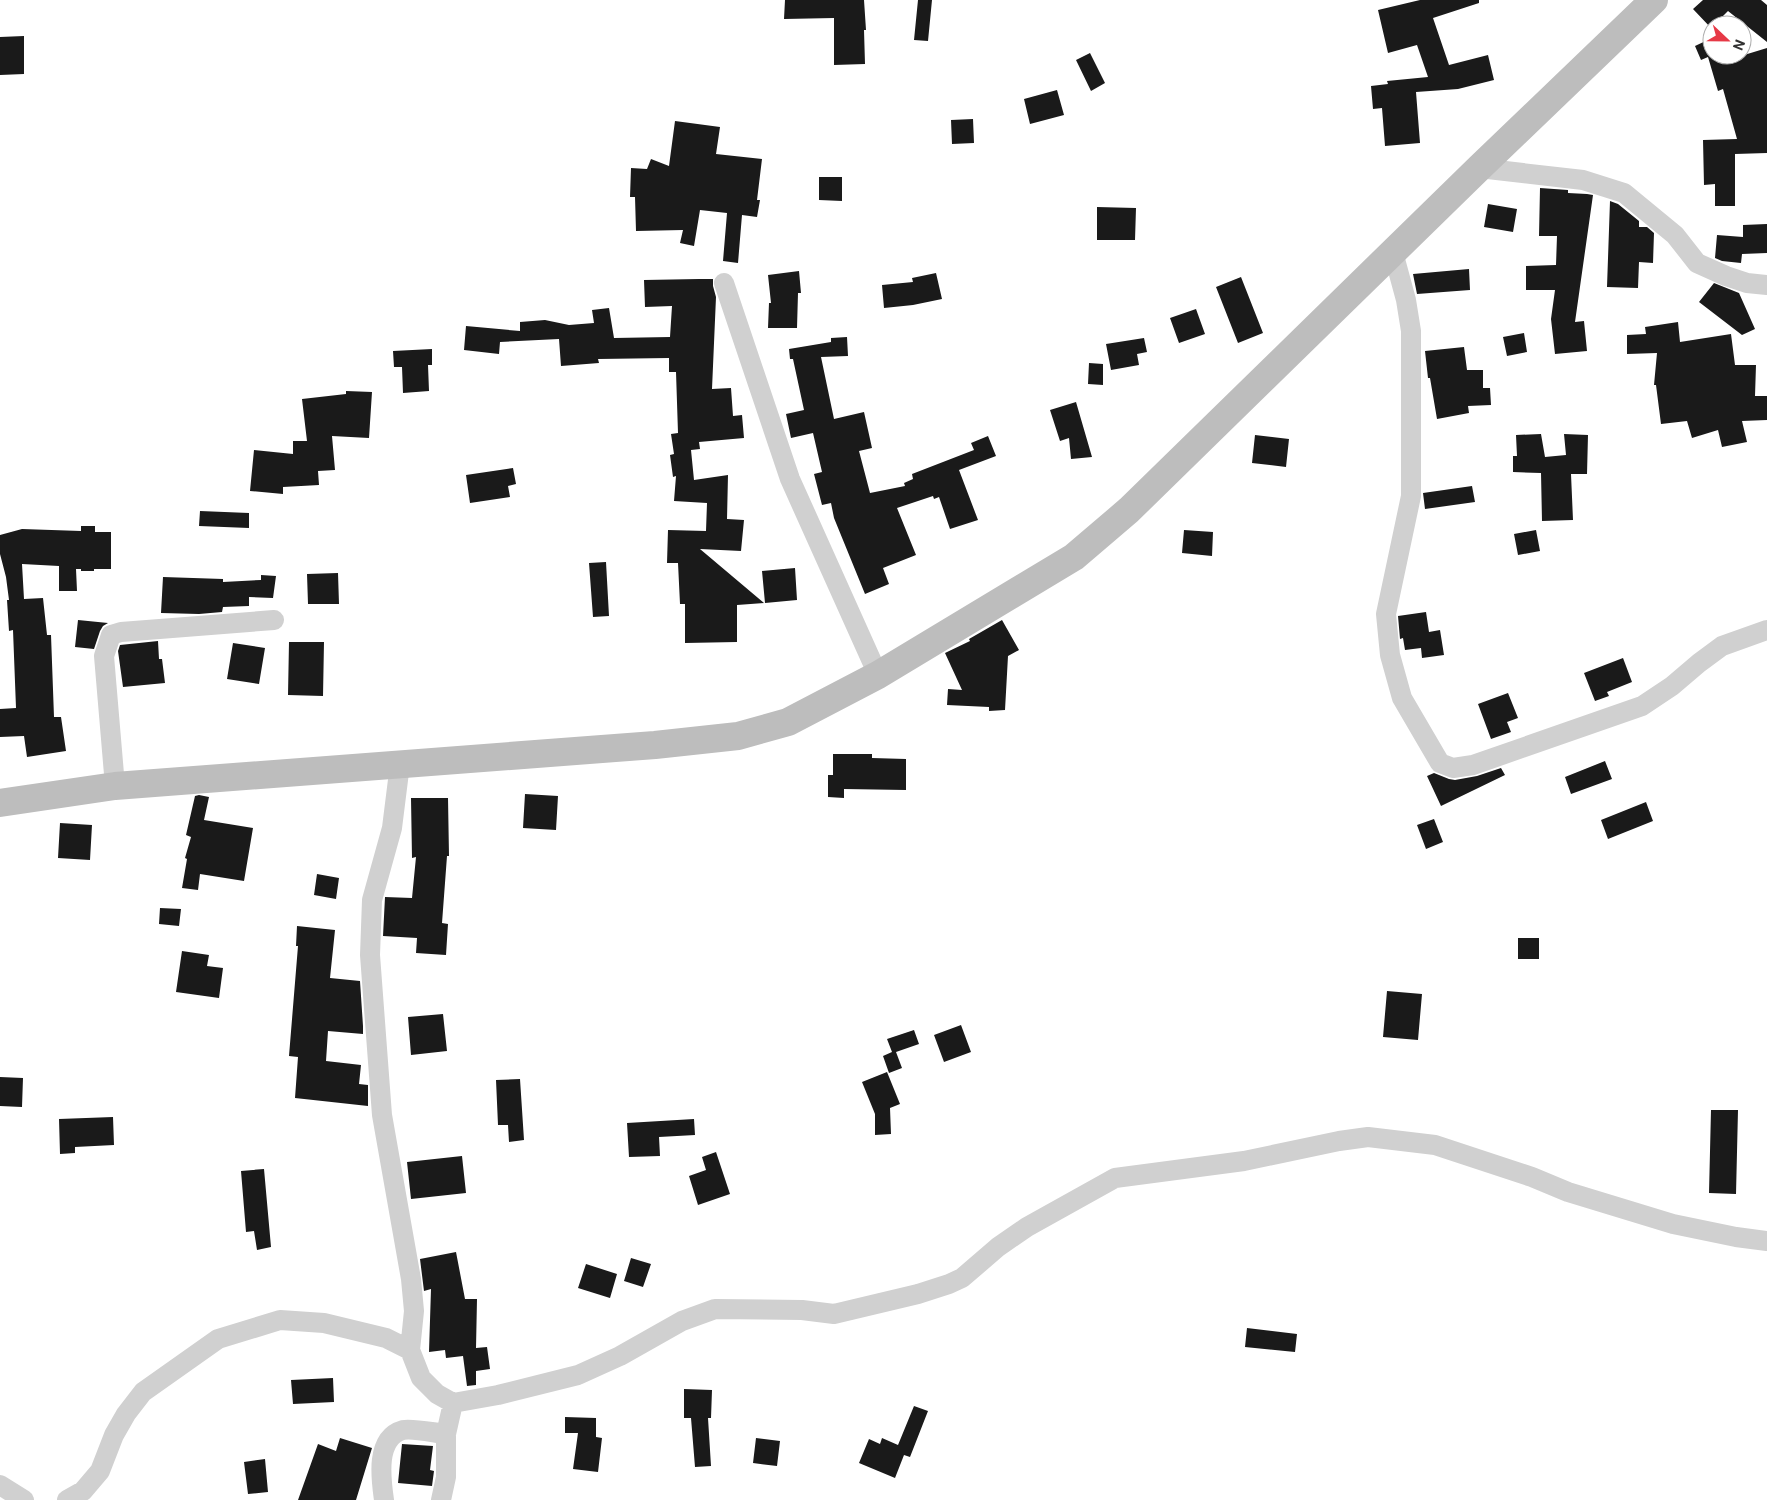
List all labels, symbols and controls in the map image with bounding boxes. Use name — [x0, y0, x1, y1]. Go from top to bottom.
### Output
north arrow — [1702, 15, 1752, 65]
text: N — [1730, 37, 1748, 52]

